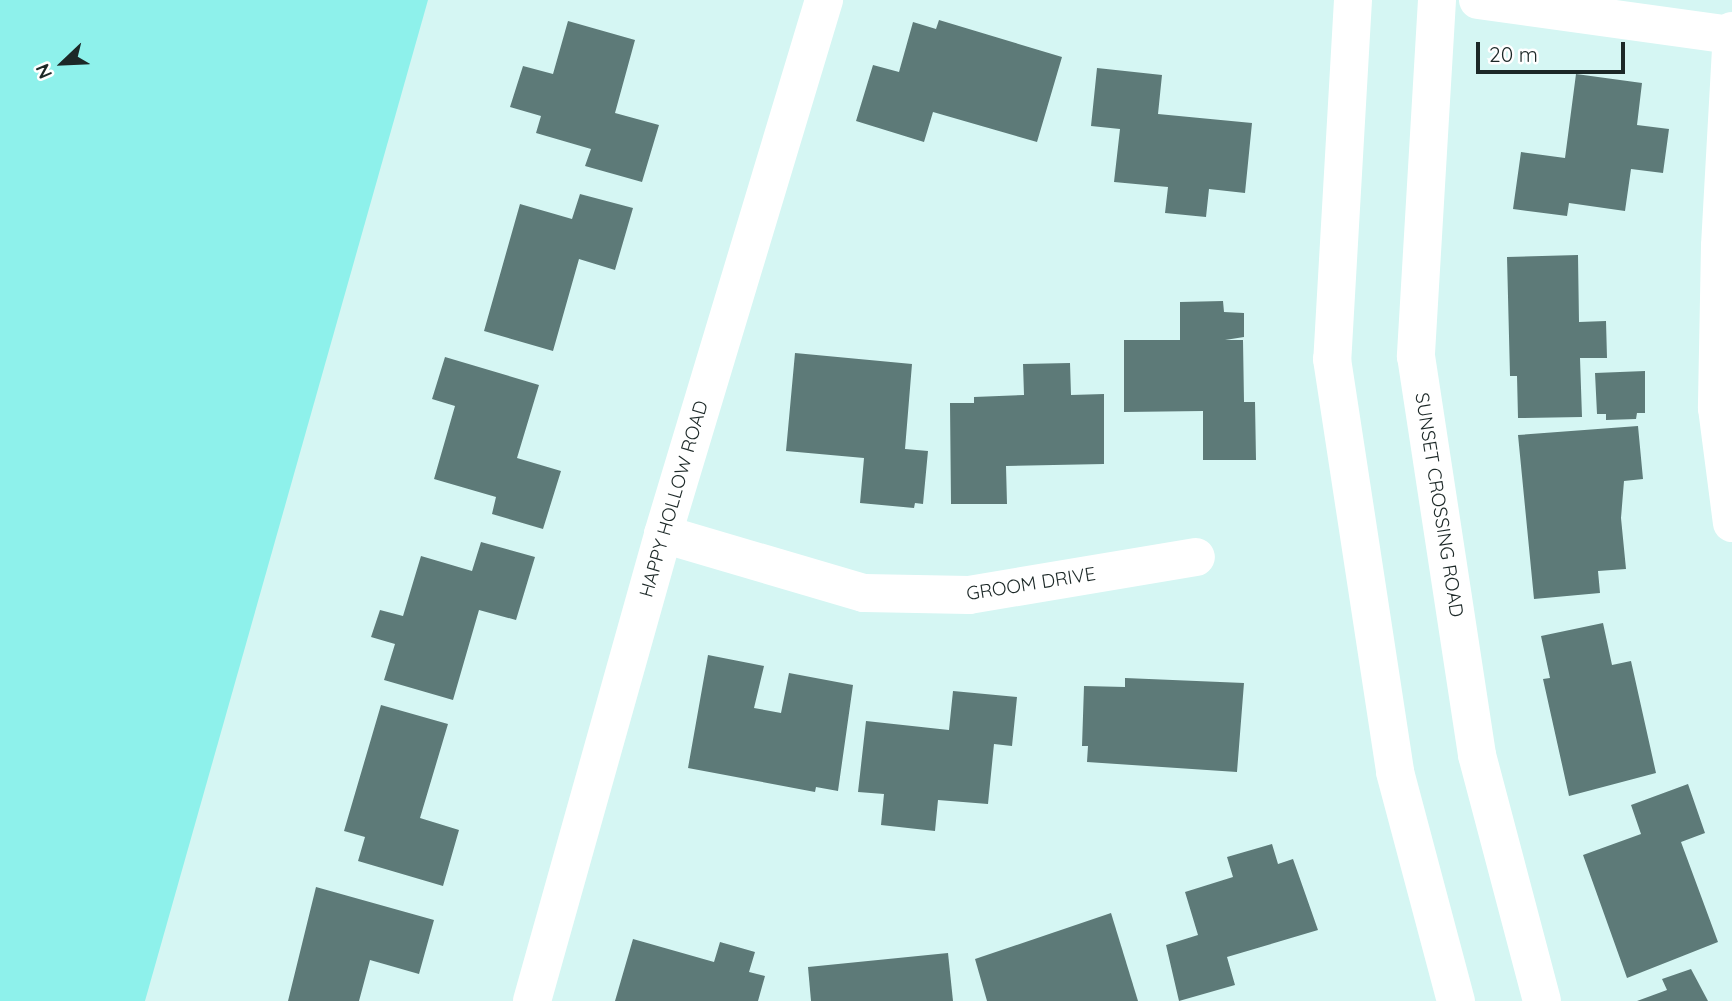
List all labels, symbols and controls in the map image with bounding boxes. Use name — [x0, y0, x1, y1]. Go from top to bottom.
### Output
north arrow — [28, 28, 98, 98]
scale bar — [1480, 28, 1629, 72]
text: 20 m — [1489, 41, 1538, 67]
text: N — [30, 60, 57, 82]
street label: SUNSET CROSSING ROAD — [1410, 391, 1468, 619]
street label: HAPPY HOLLOW ROAD — [635, 398, 713, 600]
street label: GROOM DRIVE — [965, 563, 1097, 605]

